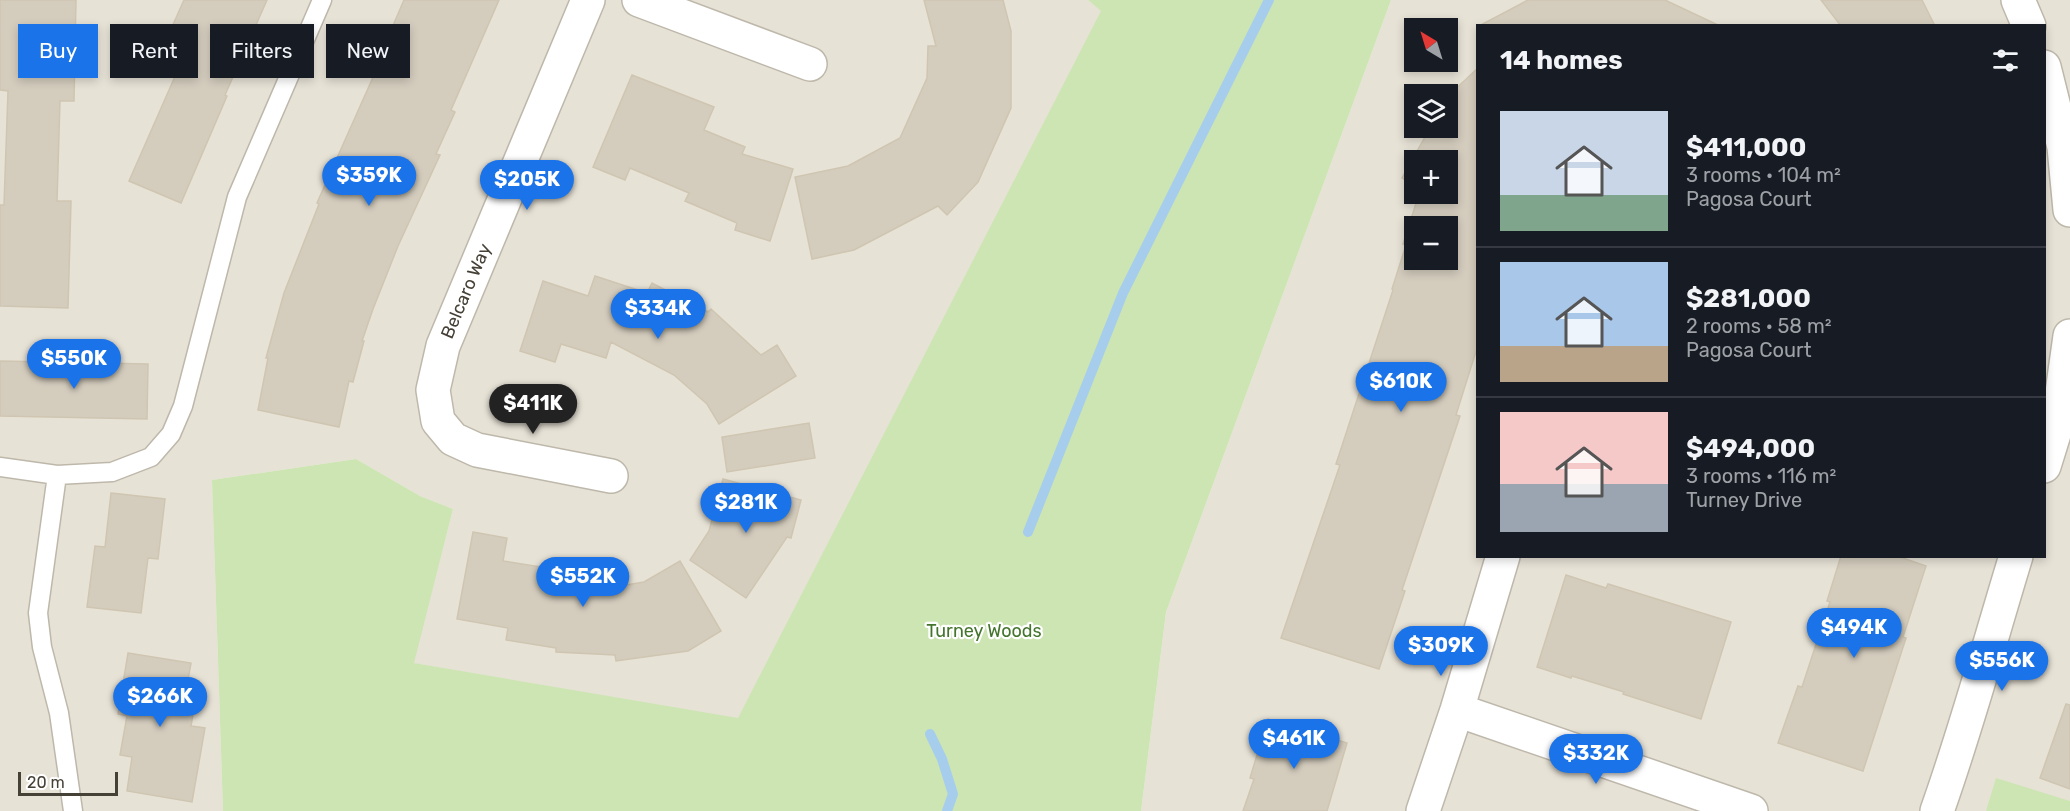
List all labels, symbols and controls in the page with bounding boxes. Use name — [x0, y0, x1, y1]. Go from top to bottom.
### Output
north arrow — [1404, 18, 1458, 72]
map controls — [1404, 18, 1458, 270]
chip: Buy — [18, 24, 98, 78]
chip: Rent — [110, 24, 198, 78]
chip: Filters — [210, 24, 314, 78]
chip: New — [326, 24, 410, 78]
icon: filters — [1989, 44, 2022, 77]
text: 14 homes — [1500, 45, 1623, 76]
button: layers — [1404, 84, 1458, 138]
text: $411,000 — [1686, 132, 1806, 163]
icon: home — [1548, 135, 1620, 207]
button: + — [1404, 150, 1458, 204]
pin: $359K — [327, 156, 411, 207]
pin: $205K — [485, 160, 569, 211]
text: $359K — [336, 163, 402, 187]
text: 3 rooms · 104 m² — [1686, 163, 1841, 187]
text: $205K — [494, 167, 560, 191]
text: Pagosa Court — [1686, 187, 1812, 211]
button: − — [1404, 216, 1458, 270]
street label: Belcaro Way — [436, 240, 496, 342]
text: $281,000 — [1686, 283, 1811, 314]
icon: home — [1548, 286, 1620, 358]
pin: $334K — [616, 289, 700, 340]
text: $334K — [625, 296, 691, 320]
text: 2 rooms · 58 m² — [1686, 314, 1832, 338]
text: Pagosa Court — [1686, 338, 1812, 362]
pin: $550K — [32, 339, 116, 390]
text: $550K — [41, 346, 107, 370]
pin: $610K — [1359, 362, 1443, 413]
text: $610K — [1370, 369, 1432, 393]
pin: $411K — [491, 384, 575, 435]
text: $411K — [503, 391, 563, 415]
text: $494,000 — [1686, 433, 1815, 464]
icon: home — [1548, 436, 1620, 508]
text: 3 rooms · 116 m² — [1686, 464, 1836, 488]
pin: $281K — [704, 483, 788, 534]
text: Turney Drive — [1686, 488, 1802, 512]
text: $281K — [714, 490, 778, 514]
pin: $552K — [541, 557, 625, 608]
text: $552K — [550, 564, 616, 588]
pin: $494K — [1812, 608, 1896, 659]
text: $494K — [1821, 615, 1887, 639]
park label: Turney Woods — [926, 620, 1042, 642]
pin: $309K — [1399, 626, 1483, 677]
text: $309K — [1408, 633, 1474, 657]
pin: $556K — [1960, 641, 2044, 692]
text: $556K — [1969, 648, 2035, 672]
pin: $266K — [118, 677, 202, 728]
text: $266K — [127, 684, 193, 708]
pin: $461K — [1252, 719, 1336, 770]
text: $461K — [1263, 726, 1325, 750]
pin: $332K — [1554, 734, 1638, 785]
text: $332K — [1563, 741, 1629, 765]
scale bar — [18, 769, 118, 796]
text: 20 m — [27, 773, 65, 792]

